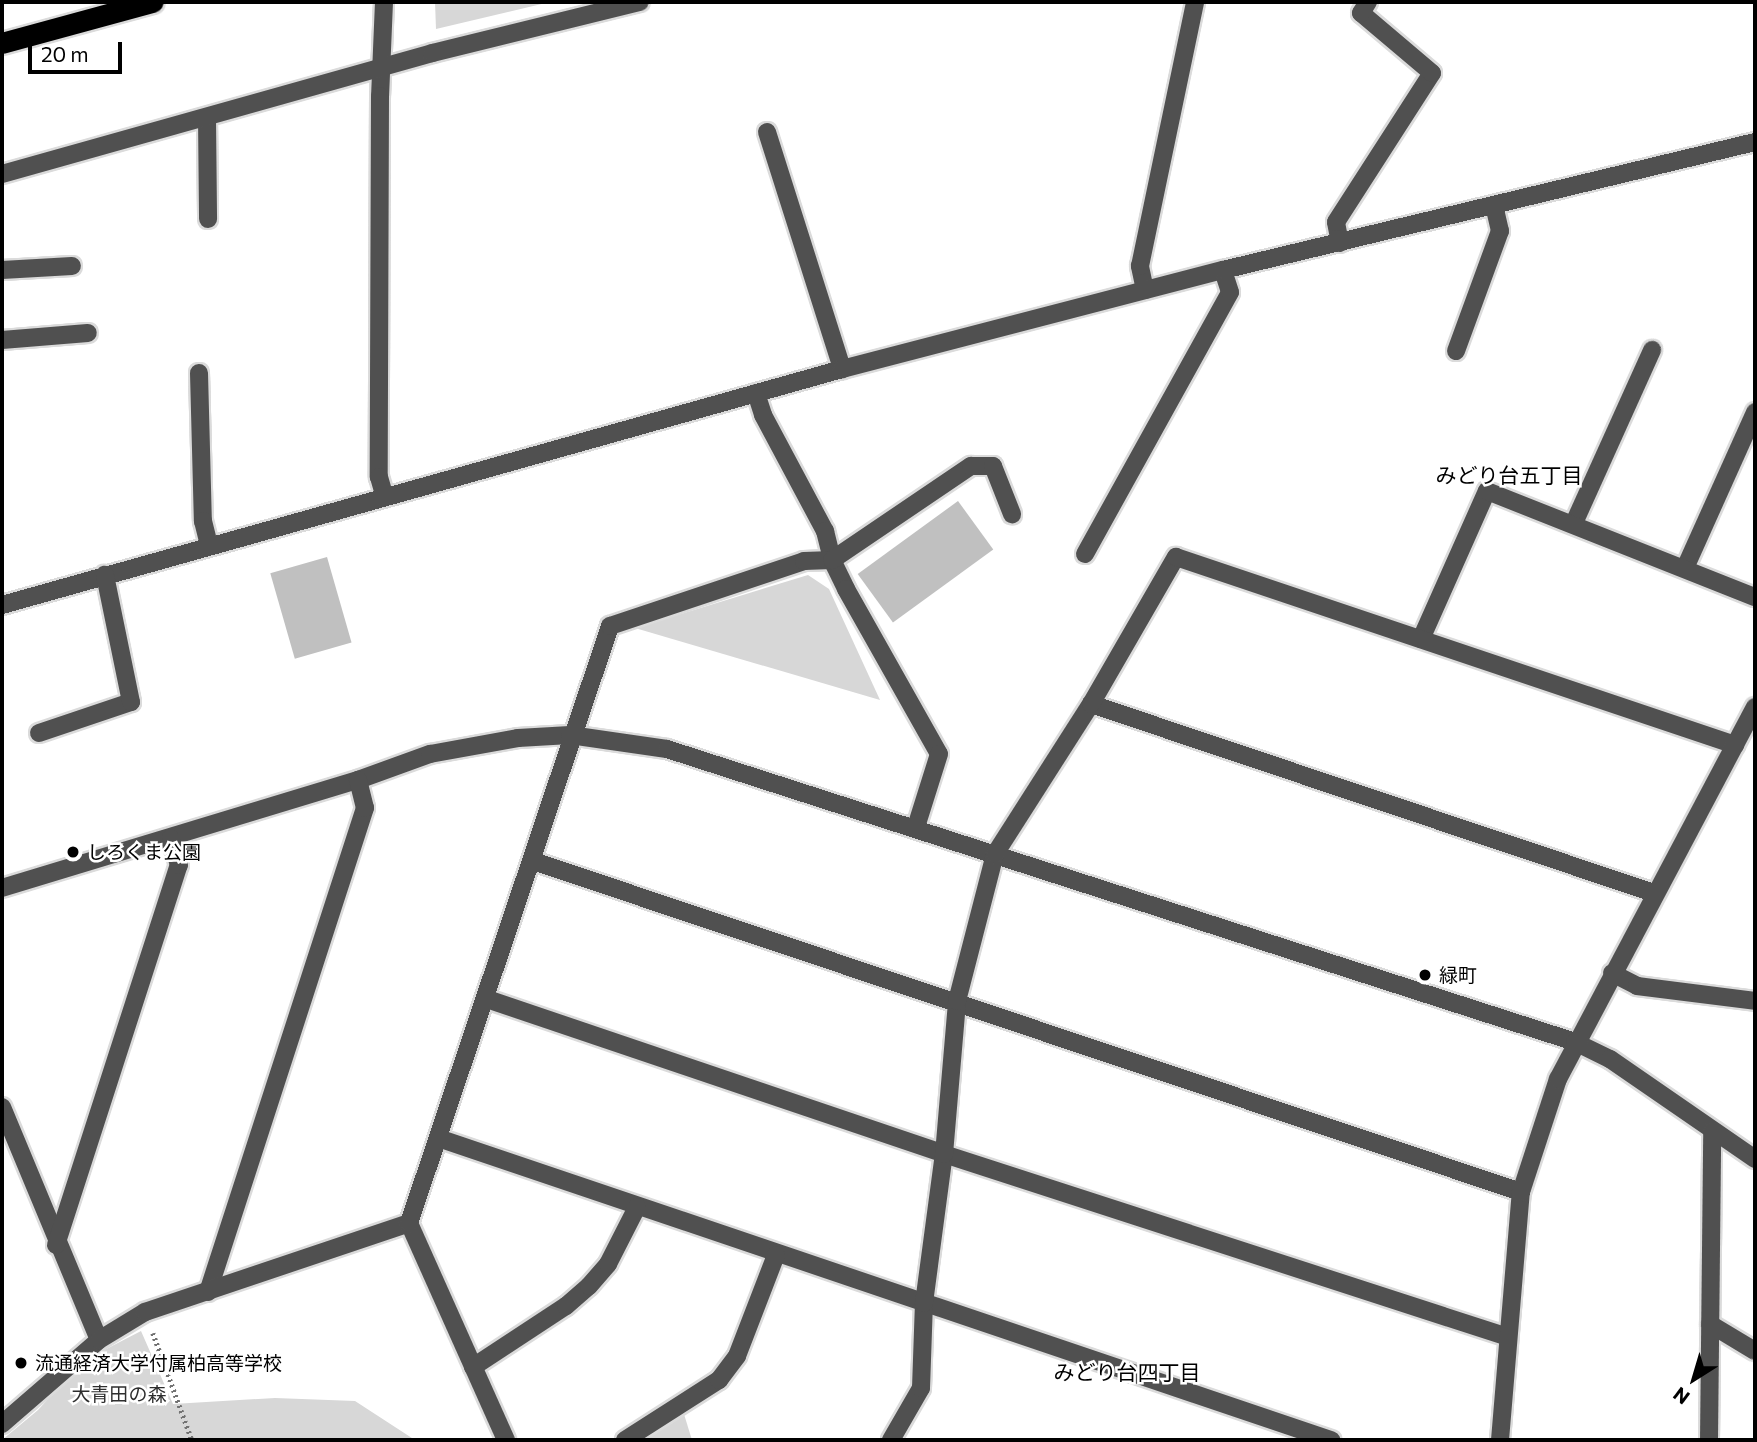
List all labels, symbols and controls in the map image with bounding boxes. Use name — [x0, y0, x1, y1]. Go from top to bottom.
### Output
scale bar — [32, 28, 126, 72]
text: 20 m — [41, 41, 89, 66]
district label: みどり台五丁目 — [1436, 462, 1582, 488]
place label: しろくま公園 — [87, 841, 201, 863]
marker: しろくま公園 — [65, 844, 81, 860]
place label: 緑町 — [1439, 964, 1477, 986]
marker: 緑町 — [1417, 967, 1433, 983]
north arrow — [1659, 1344, 1729, 1414]
place label: 流通経済大学付属柏高等学校 — [35, 1352, 282, 1374]
marker: 流通経済大学付属柏高等学校 — [13, 1355, 29, 1371]
district label: みどり台四丁目 — [1054, 1359, 1200, 1385]
park label: 大青田の森 — [72, 1383, 166, 1405]
text: N — [1668, 1383, 1694, 1410]

